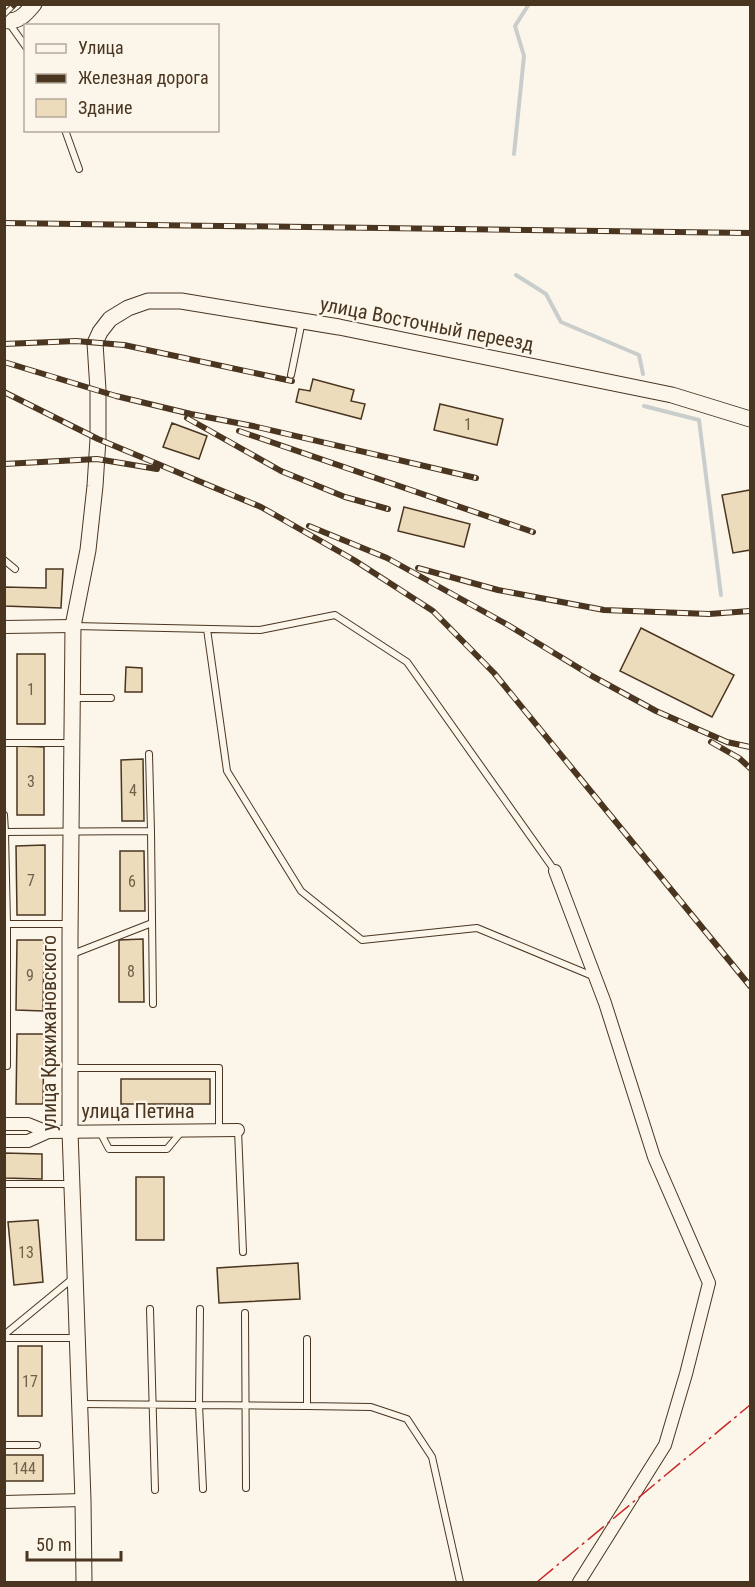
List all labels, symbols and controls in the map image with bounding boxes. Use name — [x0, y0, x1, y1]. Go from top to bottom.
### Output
legend — [24, 24, 219, 132]
text: Улица — [78, 37, 124, 58]
text: Железная дорога — [78, 67, 209, 88]
text: Здание — [78, 97, 132, 118]
street label: улица Восточный переезд — [318, 291, 536, 357]
house number: 1 — [464, 415, 472, 434]
house number: 1 — [27, 680, 35, 699]
house number: 3 — [27, 772, 35, 791]
house number: 4 — [129, 781, 137, 800]
house number: 7 — [27, 871, 35, 890]
house number: 6 — [128, 872, 136, 891]
street label: улица Кржижановского — [37, 935, 61, 1131]
house number: 8 — [127, 962, 135, 981]
house number: 9 — [26, 966, 34, 985]
street label: улица Петина — [81, 1099, 195, 1123]
house number: 13 — [18, 1243, 34, 1262]
house number: 17 — [22, 1372, 38, 1391]
house number: 144 — [12, 1459, 36, 1478]
scale bar — [27, 1524, 122, 1562]
text: 50 m — [36, 1534, 71, 1555]

